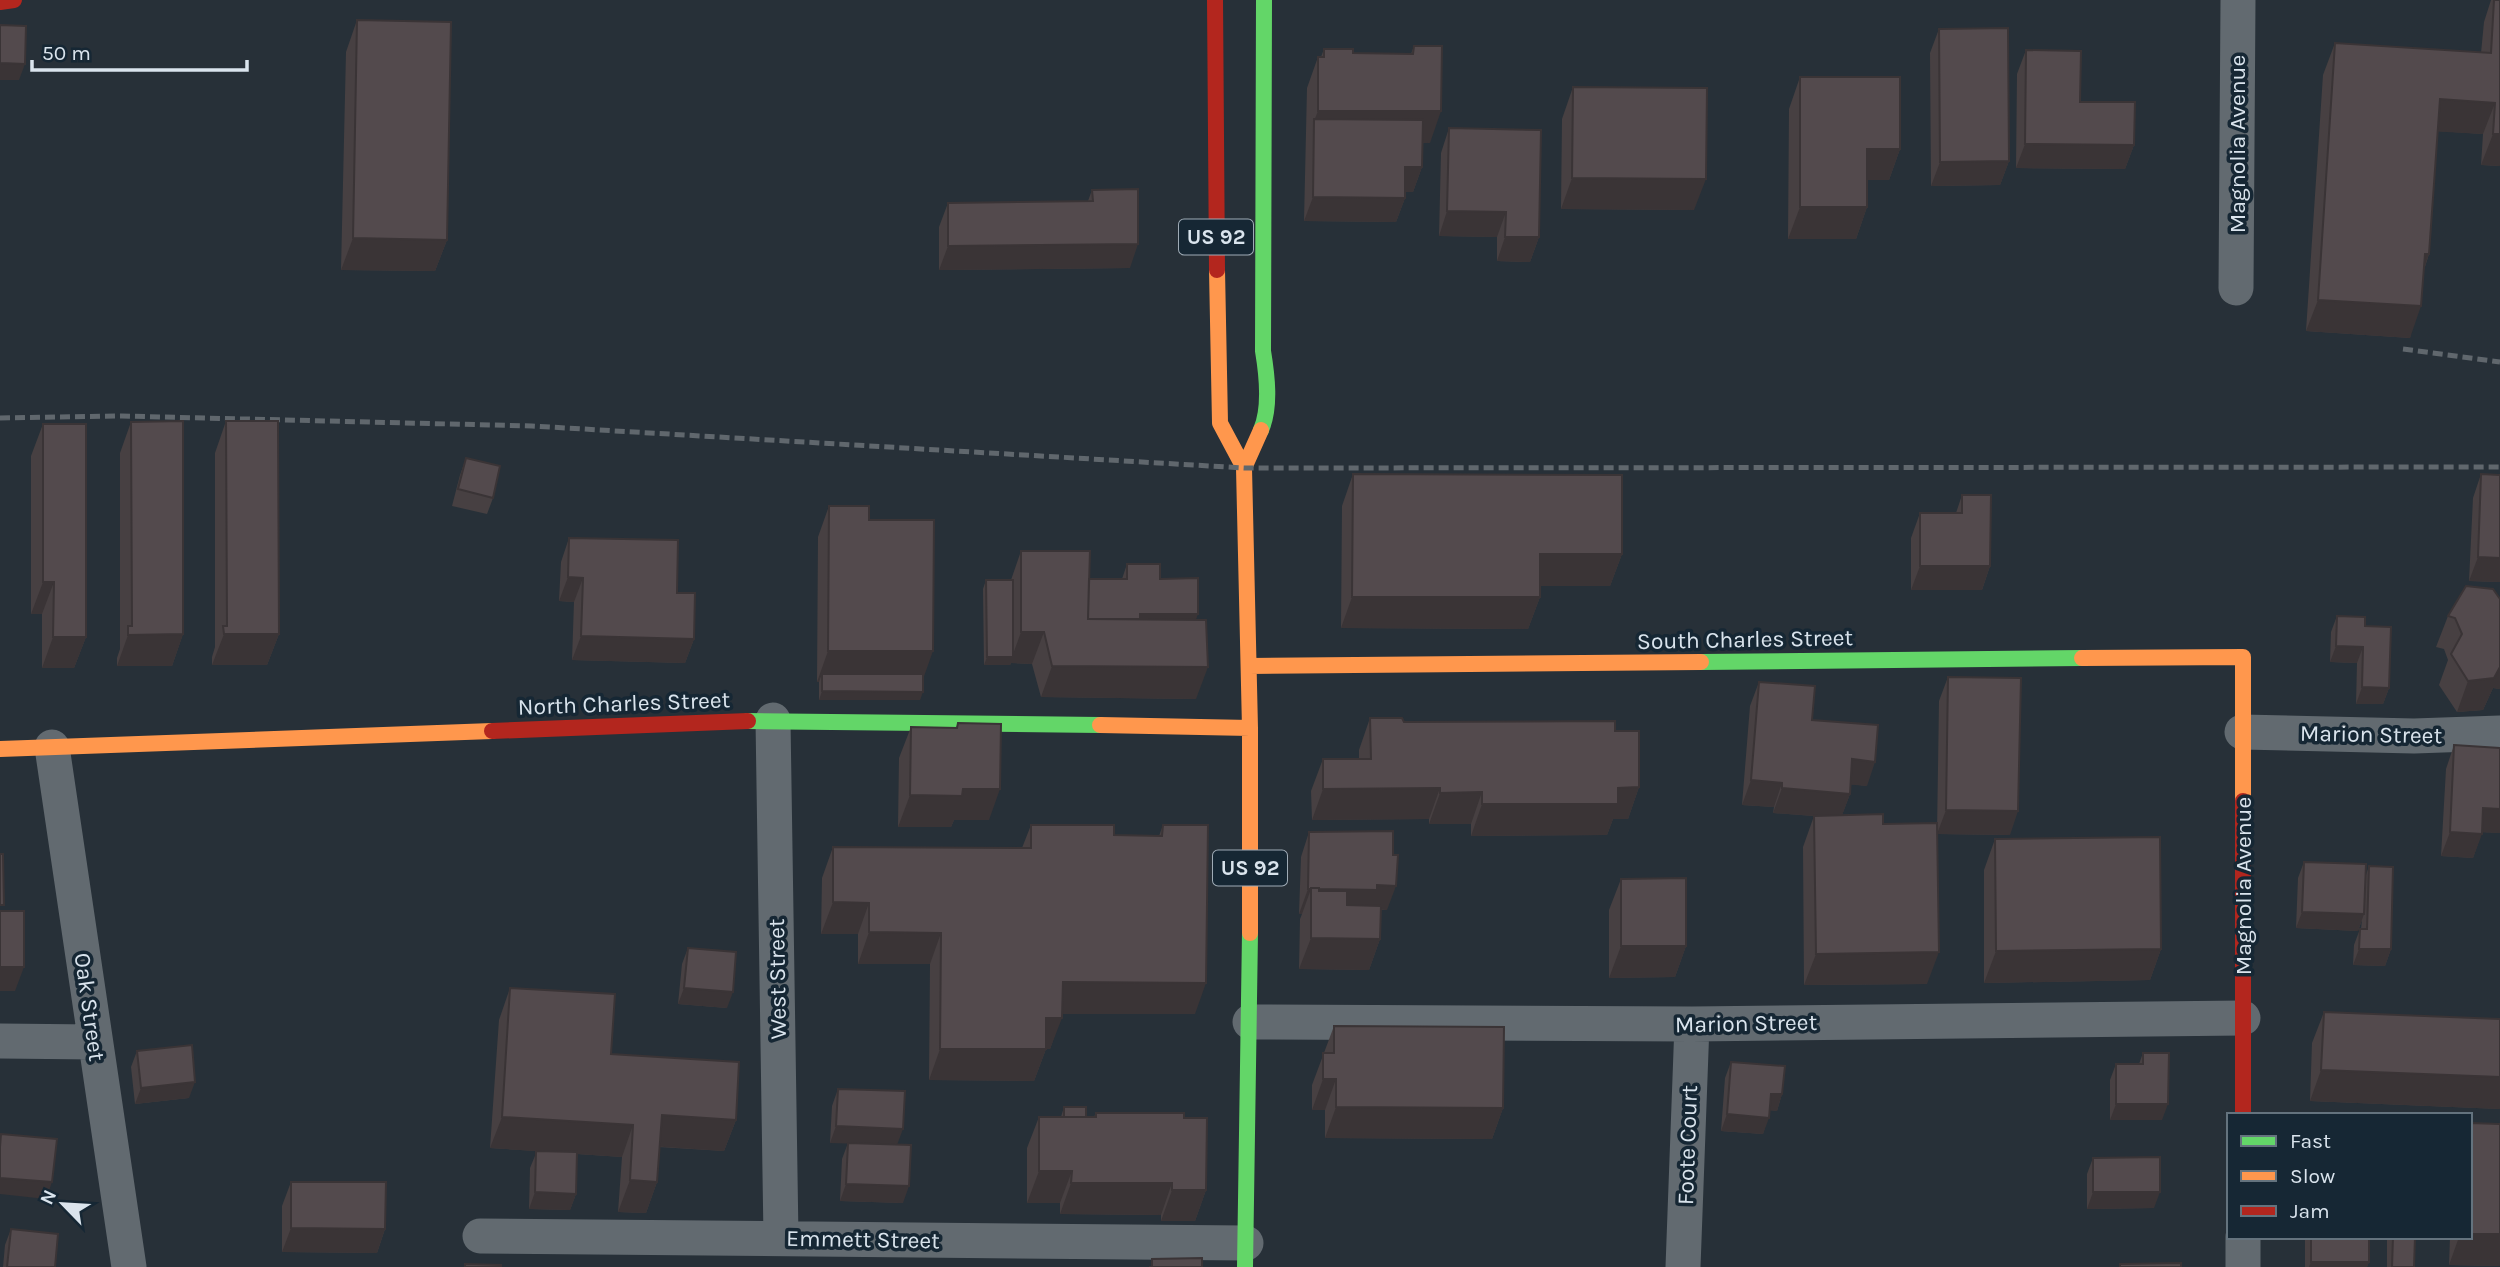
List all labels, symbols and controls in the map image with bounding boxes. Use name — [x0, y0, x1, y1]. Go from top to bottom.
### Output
scale bar — [32, 28, 247, 72]
text: 50 m — [42, 41, 91, 65]
street label: Magnolia Avenue — [2224, 55, 2251, 233]
road number: US 92 — [1179, 219, 1253, 254]
street label: South Charles Street — [1637, 624, 1854, 655]
street label: North Charles Street — [517, 686, 731, 721]
street label: Marion Street — [2300, 720, 2443, 749]
street label: Magnolia Avenue — [2230, 797, 2257, 975]
road number: US 92 — [1213, 850, 1287, 886]
street label: West Street — [763, 918, 792, 1040]
street label: Oak Street — [69, 951, 111, 1063]
street label: Marion Street — [1675, 1009, 1818, 1038]
street label: Foote Court — [1672, 1084, 1703, 1205]
legend — [2227, 1113, 2472, 1239]
text: Fast — [2290, 1129, 2331, 1153]
text: Slow — [2290, 1164, 2335, 1188]
north arrow — [28, 1169, 98, 1239]
text: N — [36, 1186, 61, 1208]
text: Jam — [2290, 1199, 2330, 1223]
street label: Emmett Street — [786, 1225, 940, 1254]

